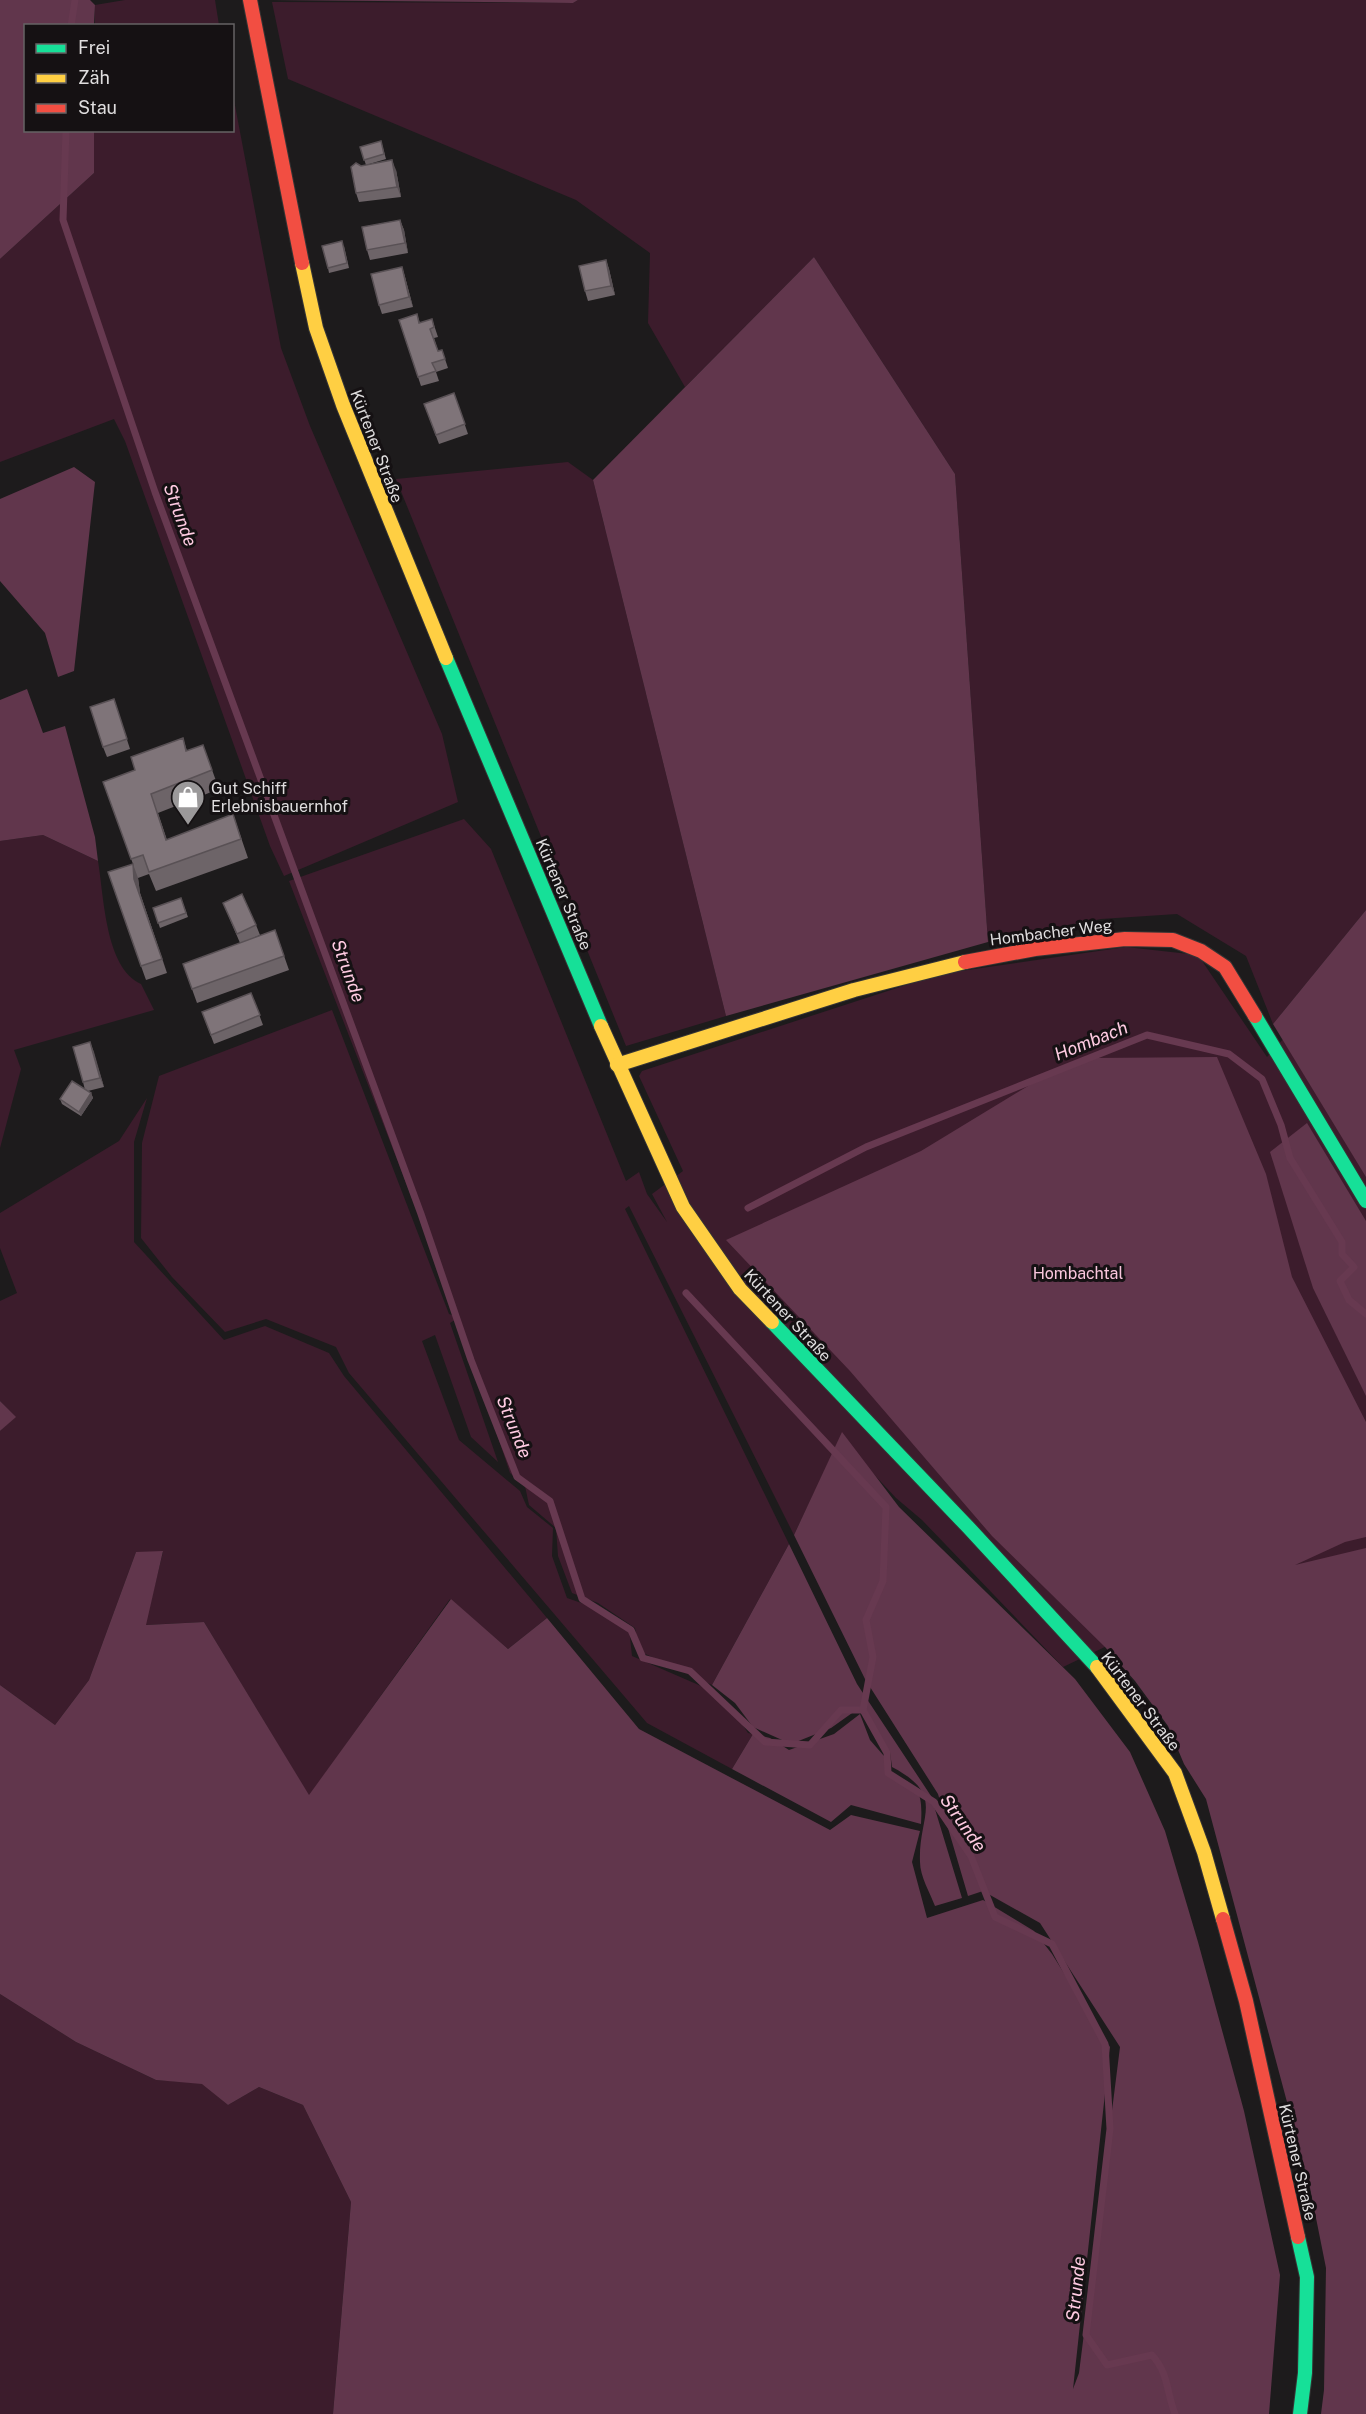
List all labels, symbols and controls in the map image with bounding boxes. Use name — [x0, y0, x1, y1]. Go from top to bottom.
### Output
legend — [24, 24, 234, 132]
text: Frei — [78, 37, 110, 58]
text: Zäh — [78, 67, 110, 88]
text: Stau — [78, 97, 117, 118]
street label: Kürtener Straße — [346, 387, 407, 505]
water label: Strunde — [159, 480, 202, 549]
shop icon: Gut Schiff Erlebnisbauernhof — [170, 779, 206, 826]
place label: Gut Schiff Erlebnisbauernhof — [211, 779, 348, 816]
street label: Kürtener Straße — [531, 836, 596, 953]
street label: Hombacher Weg — [989, 916, 1114, 949]
water label: Strunde — [327, 936, 370, 1005]
water label: Hombach — [1051, 1016, 1131, 1065]
park label: Hombachtal — [1033, 1264, 1123, 1283]
street label: Kürtener Straße — [740, 1265, 835, 1365]
water label: Strunde — [492, 1393, 537, 1461]
street label: Kürtener Straße — [1097, 1648, 1184, 1755]
water label: Strunde — [936, 1790, 991, 1856]
street label: Kürtener Straße — [1275, 2102, 1320, 2222]
water label: Strunde — [1062, 2255, 1089, 2323]

